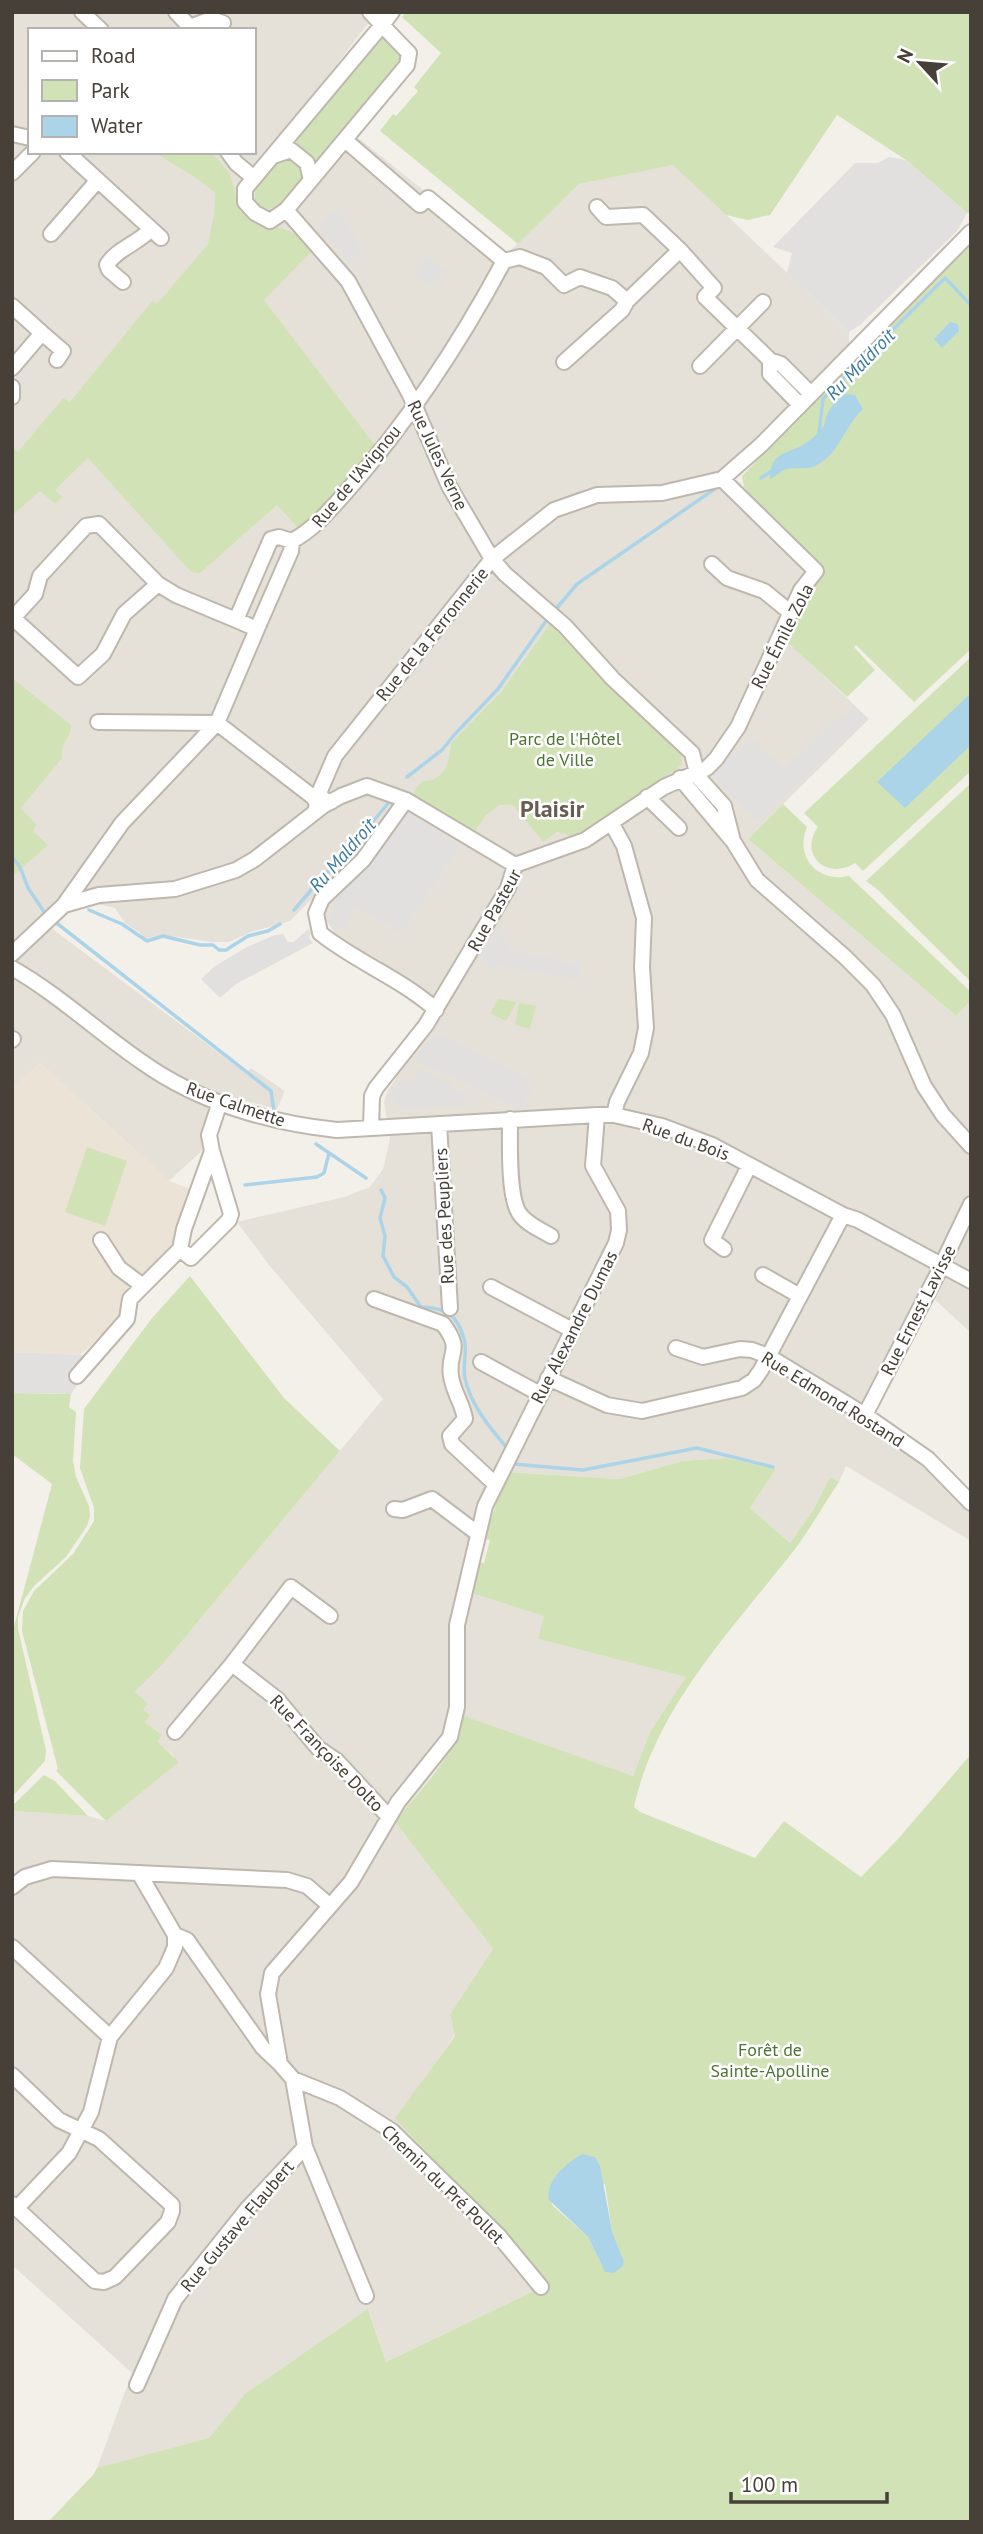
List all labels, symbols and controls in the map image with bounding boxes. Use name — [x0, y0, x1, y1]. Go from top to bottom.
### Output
legend — [28, 28, 256, 154]
north arrow — [885, 28, 955, 98]
text: Road — [91, 42, 135, 69]
text: N — [891, 45, 918, 66]
text: Park — [91, 77, 130, 104]
text: Water — [91, 112, 143, 139]
water label: Ru Maldroit — [820, 323, 901, 405]
street label: Rue Jules Verne — [402, 396, 474, 514]
street label: Rue de l'Avignou — [306, 420, 406, 532]
street label: Rue de la Ferronnerie — [371, 562, 493, 706]
street label: Rue Émile Zola — [746, 580, 818, 692]
park label: Parc de l'Hôtel de Ville — [509, 727, 622, 771]
district label: Plaisir — [520, 793, 585, 824]
water label: Ru Maldroit — [303, 812, 381, 897]
street label: Rue Pasteur — [462, 865, 526, 955]
street label: Rue Calmette — [183, 1076, 289, 1132]
street label: Rue du Bois — [639, 1113, 733, 1165]
street label: Rue des Peupliers — [429, 1147, 459, 1285]
street label: Rue Ernest Lavisse — [875, 1241, 961, 1379]
street label: Rue Alexandre Dumas — [526, 1247, 622, 1407]
street label: Rue Edmond Rostand — [757, 1346, 909, 1452]
street label: Rue Françoise Dolto — [265, 1690, 389, 1816]
park label: Forêt de Sainte-Apolline — [711, 2038, 829, 2082]
street label: Chemin du Pré Pollet — [377, 2120, 509, 2248]
street label: Rue Gustave Flaubert — [175, 2155, 299, 2297]
scale bar — [731, 2460, 887, 2504]
text: 100 m — [741, 2471, 798, 2498]

